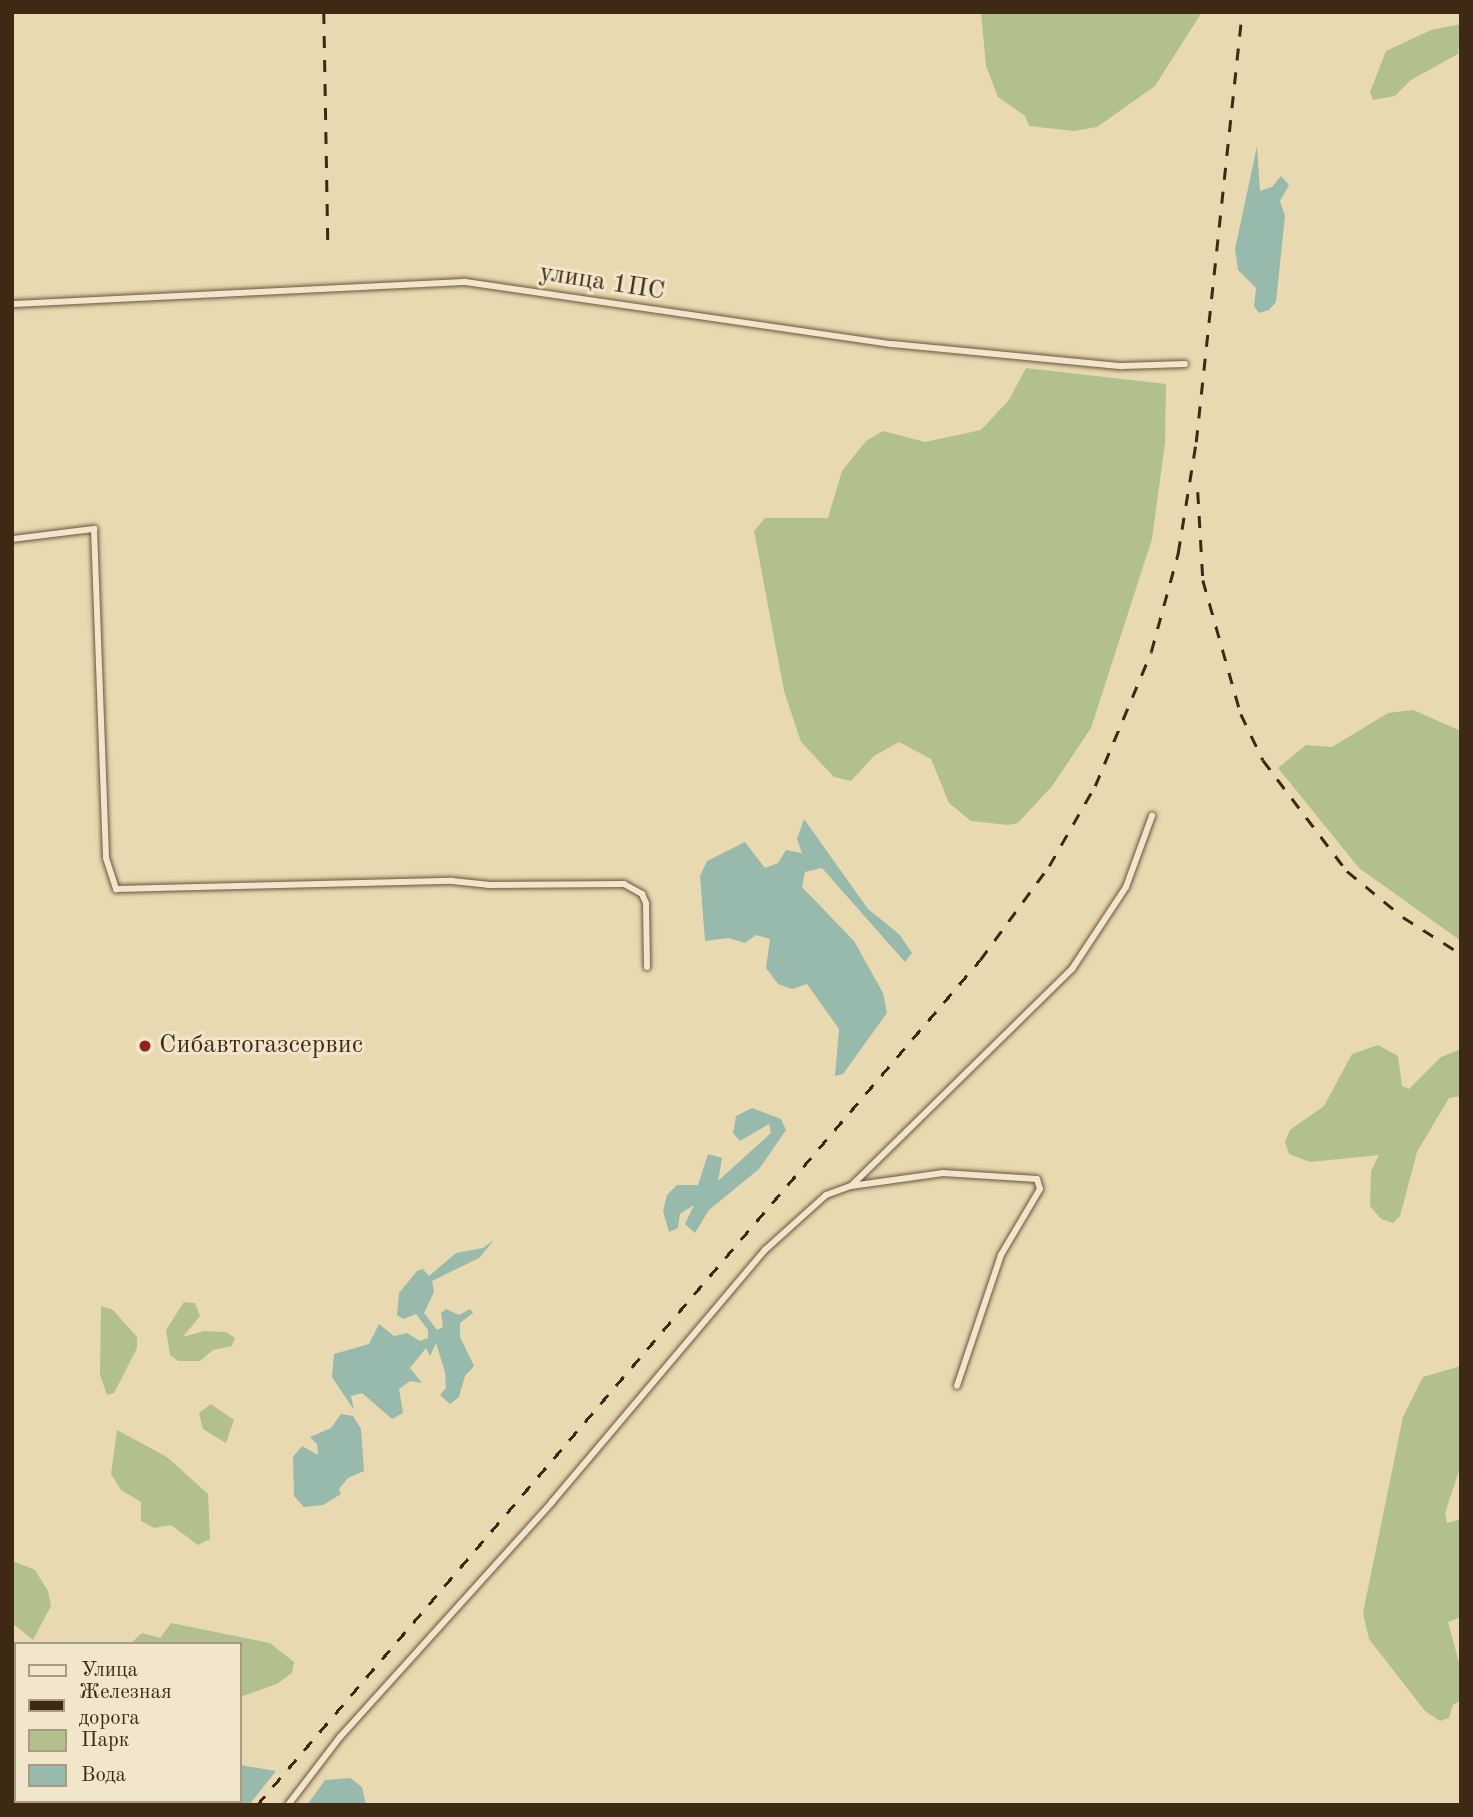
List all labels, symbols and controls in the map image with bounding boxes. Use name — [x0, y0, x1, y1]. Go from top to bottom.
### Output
street label: улица 1ПС — [537, 258, 667, 308]
place label: Сибавтогазсервис — [159, 1030, 363, 1062]
marker: Сибавтогазсервис — [137, 1038, 153, 1054]
legend — [14, 1642, 242, 1803]
text: Улица — [81, 1660, 138, 1681]
text: Железная дорога — [79, 1682, 172, 1729]
text: Парк — [81, 1730, 129, 1751]
text: Вода — [81, 1765, 126, 1786]

